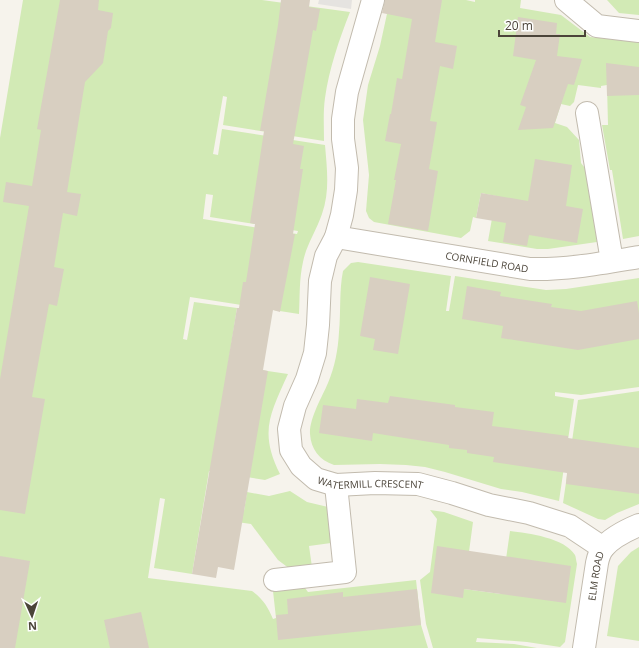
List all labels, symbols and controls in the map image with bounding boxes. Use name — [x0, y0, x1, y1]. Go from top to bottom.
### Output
scale bar — [499, 12, 585, 38]
text: 20 m — [505, 17, 533, 34]
street label: CORNFIELD ROAD — [444, 248, 530, 276]
street label: WATERMILL CRESCENT — [316, 473, 425, 492]
street label: ELM ROAD — [584, 549, 607, 602]
north arrow — [12, 596, 52, 636]
text: N — [28, 619, 37, 634]

